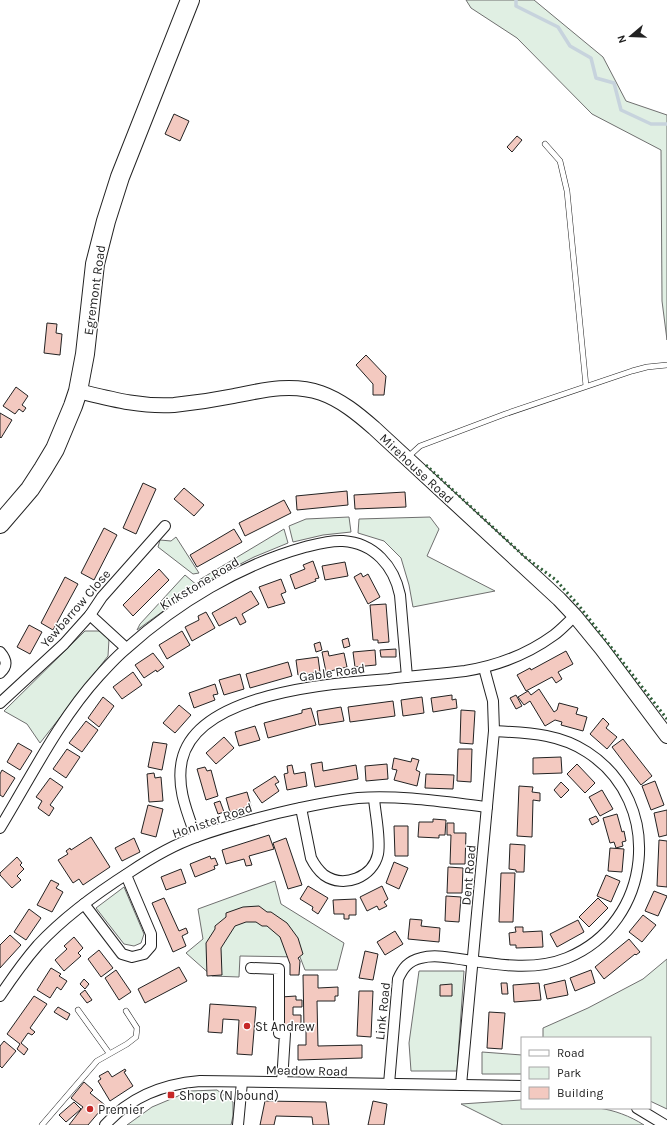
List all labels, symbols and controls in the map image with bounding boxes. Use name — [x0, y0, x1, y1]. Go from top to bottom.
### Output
north arrow — [611, 16, 651, 56]
text: N — [615, 33, 629, 45]
street label: Egremont Road — [81, 244, 108, 336]
street label: Mirehouse Road — [377, 430, 457, 506]
street label: Kirkstone Road — [157, 554, 242, 613]
street label: Yewbarrow Close — [37, 566, 114, 650]
street label: Gable Road — [298, 660, 366, 685]
street label: Honister Road — [170, 800, 254, 841]
street label: Dent Road — [458, 844, 479, 906]
street label: Link Road — [372, 981, 393, 1041]
place label: St Andrew — [255, 1019, 315, 1034]
marker: St Andrew — [242, 1021, 252, 1031]
legend — [521, 1037, 651, 1109]
text: Road — [557, 1046, 585, 1060]
street label: Meadow Road — [266, 1062, 348, 1079]
text: Park — [557, 1066, 582, 1080]
text: Building — [557, 1086, 604, 1100]
place label: Shops (N bound) — [179, 1088, 279, 1103]
marker: Shops (N bound) — [166, 1090, 176, 1100]
place label: Premier — [98, 1102, 144, 1117]
marker: Premier — [85, 1104, 95, 1114]

